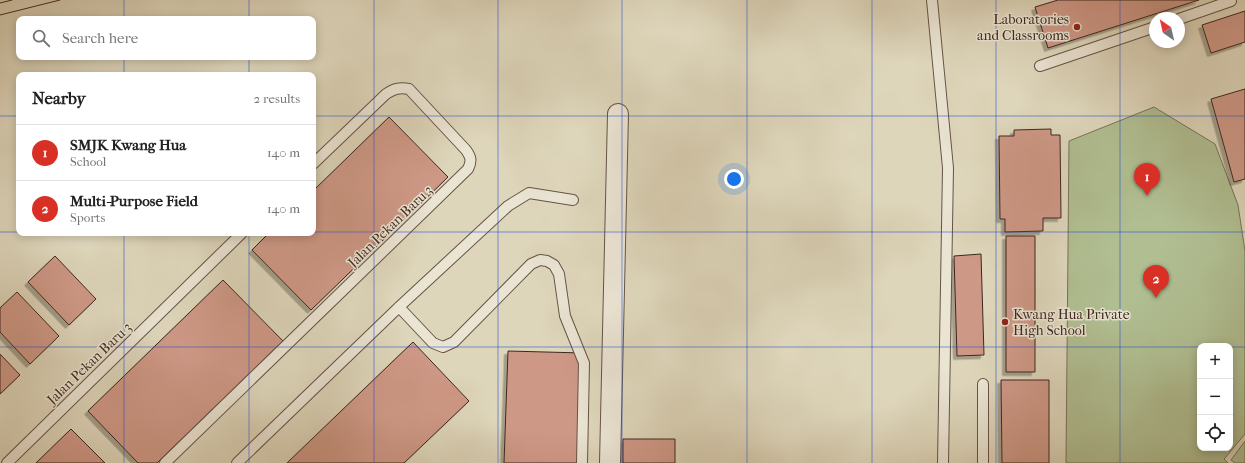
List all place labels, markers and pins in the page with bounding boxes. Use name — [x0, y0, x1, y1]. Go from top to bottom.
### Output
place label: Laboratories and Classrooms — [977, 11, 1069, 44]
marker: Laboratories and Classrooms — [1072, 22, 1082, 32]
pin: 1 — [1134, 163, 1160, 196]
pin: 2 — [1143, 265, 1169, 298]
place label: Kwang Hua Private High School — [1013, 306, 1130, 339]
marker: Kwang Hua Private High School — [1000, 317, 1010, 327]

